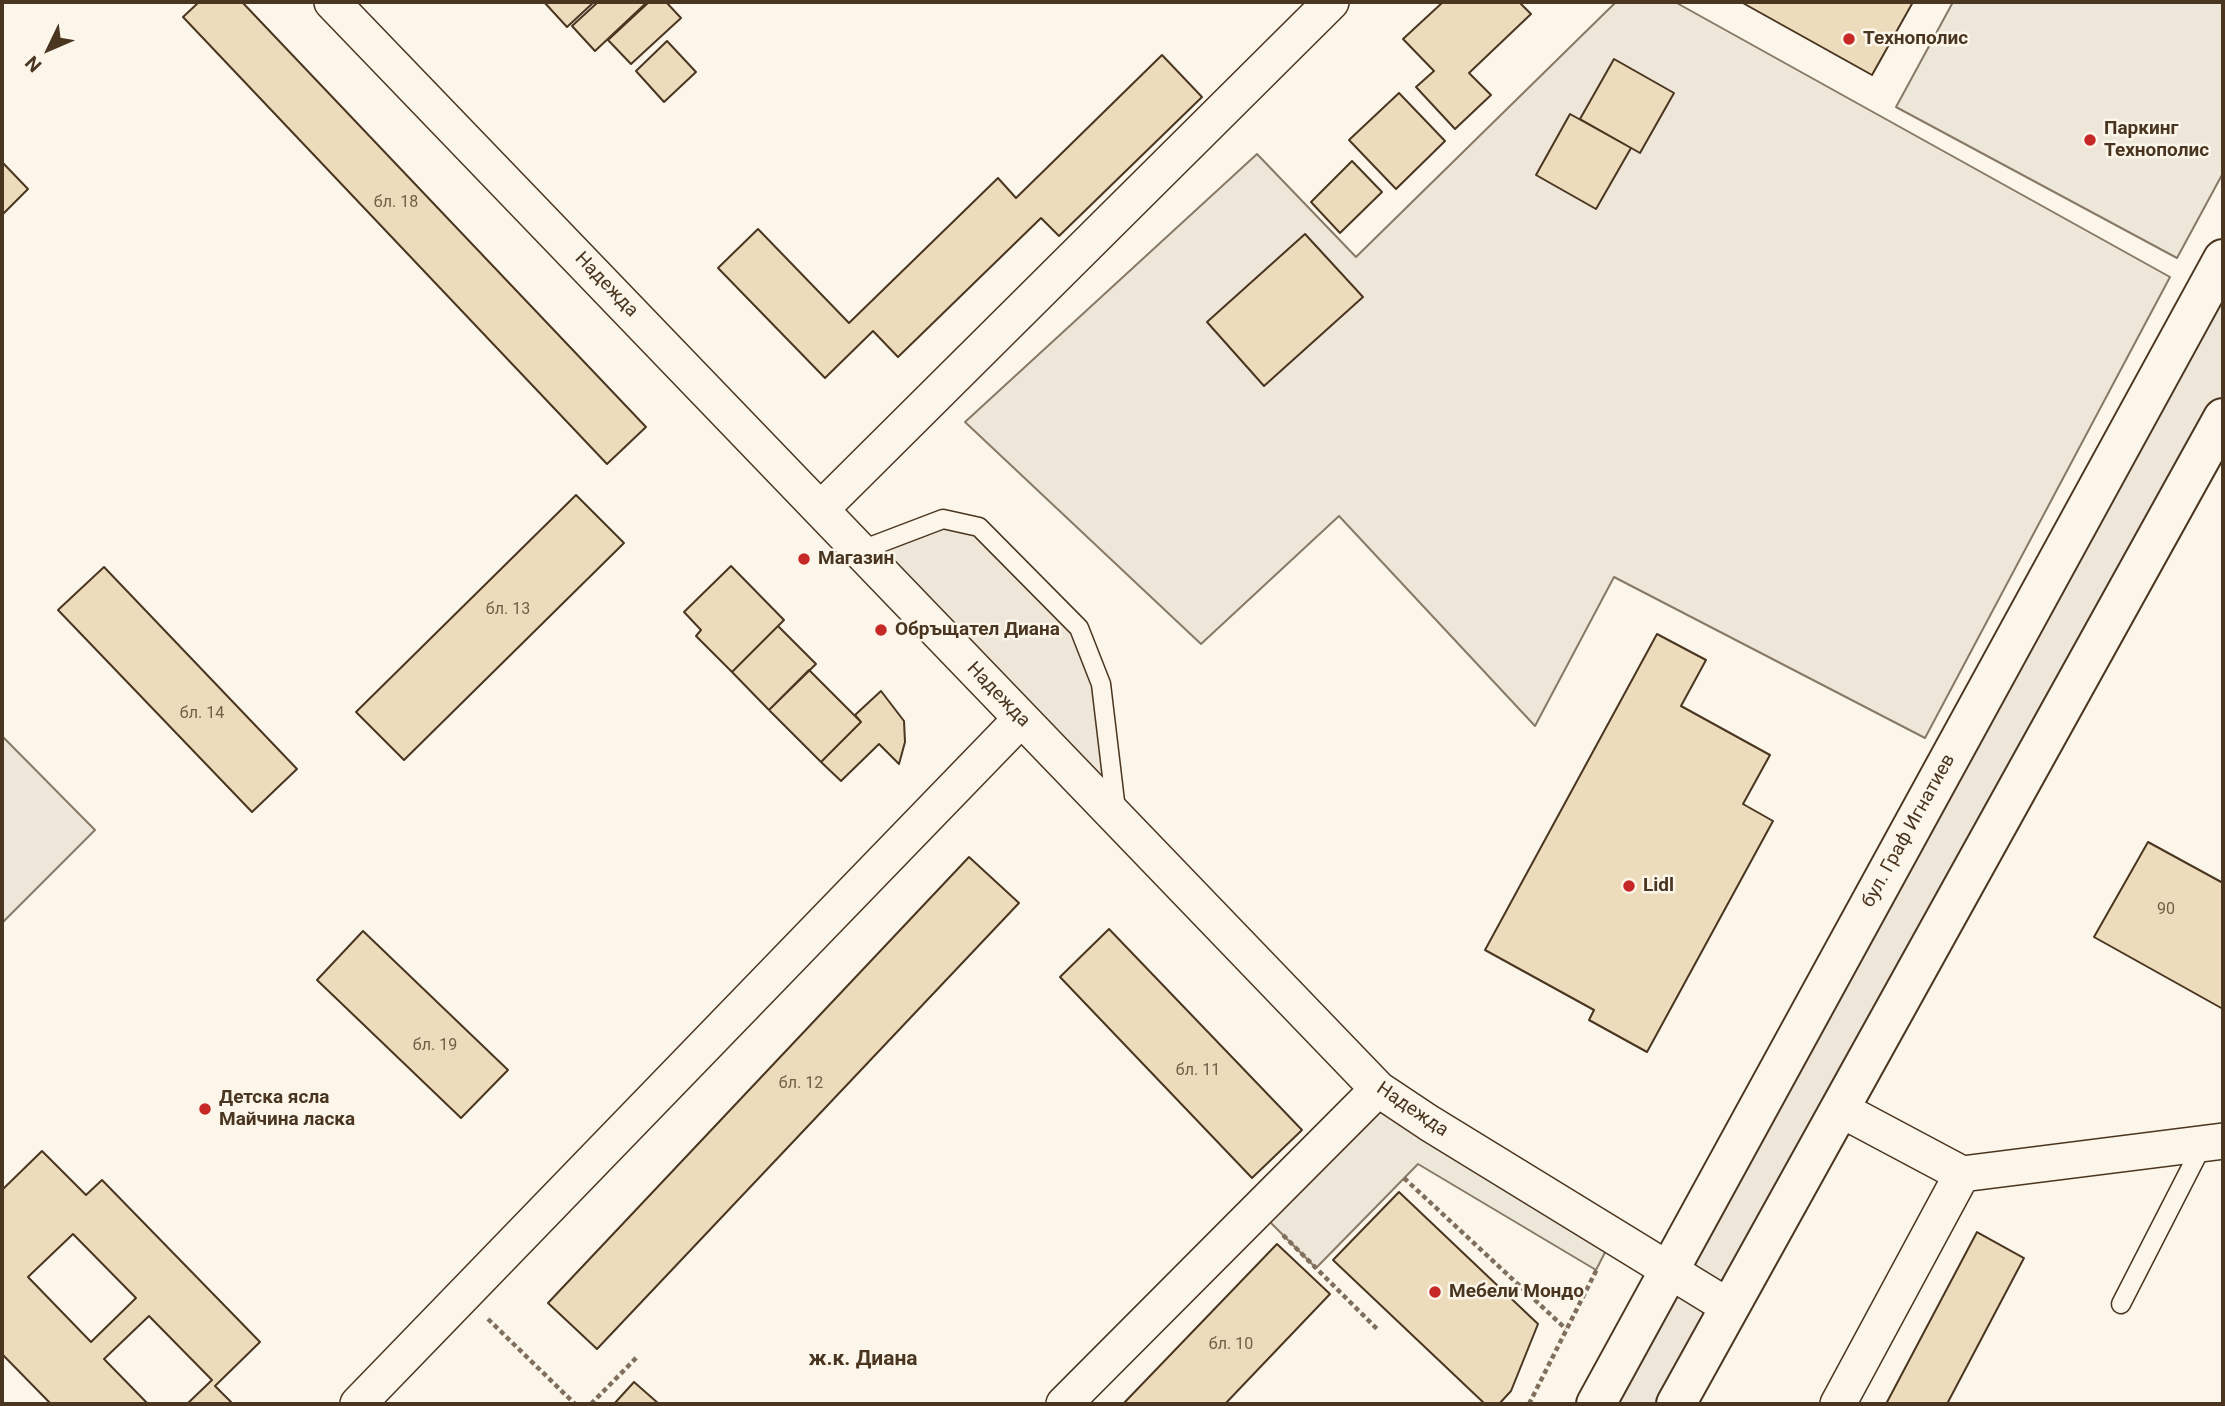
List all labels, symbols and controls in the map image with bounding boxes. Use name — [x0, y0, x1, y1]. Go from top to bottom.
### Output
north arrow — [14, 14, 84, 84]
place label: Технополис — [1863, 28, 1968, 50]
marker: Технополис — [1841, 31, 1857, 47]
text: N — [21, 51, 46, 77]
place label: Паркинг Технополис — [2104, 118, 2209, 162]
marker: Паркинг Технополис — [2082, 132, 2098, 148]
house number: бл. 18 — [374, 193, 418, 213]
street label: Надежда — [569, 248, 643, 322]
place label: Магазин — [818, 548, 894, 570]
marker: Магазин — [796, 551, 812, 567]
house number: бл. 13 — [486, 600, 530, 620]
place label: Обръщател Диана — [895, 619, 1060, 641]
marker: Обръщател Диана — [873, 622, 889, 638]
street label: Надежда — [961, 658, 1035, 732]
house number: бл. 14 — [180, 704, 224, 724]
street label: бул. Граф Игнатиев — [1857, 750, 1961, 912]
place label: Lidl — [1643, 875, 1674, 897]
marker: Lidl — [1621, 878, 1637, 894]
house number: 90 — [2157, 900, 2175, 920]
house number: бл. 19 — [413, 1036, 457, 1056]
house number: бл. 11 — [1176, 1061, 1220, 1081]
house number: бл. 12 — [779, 1074, 823, 1094]
street label: Надежда — [1372, 1078, 1452, 1142]
place label: Детска ясла Майчина ласка — [219, 1087, 355, 1131]
marker: Детска ясла Майчина ласка — [197, 1101, 213, 1117]
place label: Мебели Мондо — [1449, 1281, 1584, 1303]
marker: Мебели Мондо — [1427, 1284, 1443, 1300]
house number: бл. 10 — [1209, 1335, 1253, 1355]
district label: ж.к. Диана — [808, 1347, 918, 1373]

